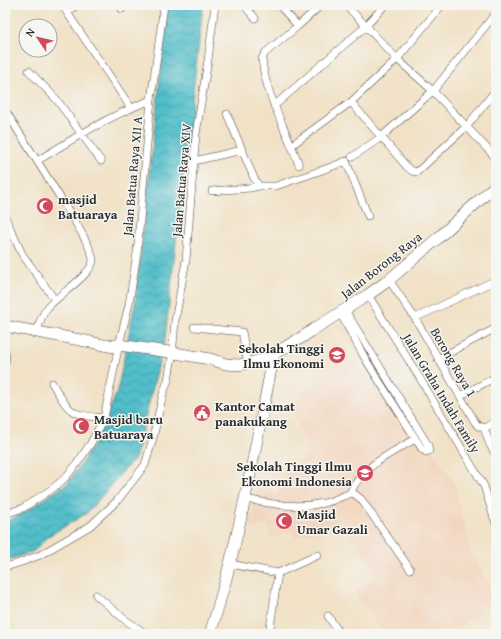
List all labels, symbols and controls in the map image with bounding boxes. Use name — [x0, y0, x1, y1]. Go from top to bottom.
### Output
north arrow — [18, 18, 58, 58]
text: N — [21, 24, 39, 40]
street label: Jalan Batua Raya XII A — [118, 115, 147, 239]
street label: Jalan Batua Raya XIV — [167, 122, 196, 240]
place label: masjid Batuaraya — [58, 190, 118, 224]
mosque icon: masjid Batuaraya — [35, 196, 55, 216]
street label: Jalan Borong Raya — [335, 227, 427, 304]
street label: Borong Raya 1 — [426, 324, 481, 401]
street label: Jalan Graha Indah Family — [397, 328, 485, 457]
place label: Sekolah Tinggi Ilmu Ekonomi — [238, 339, 324, 373]
school or university icon: Sekolah Tinggi Ilmu Ekonomi — [327, 345, 347, 365]
place label: Kantor Camat panakukang — [215, 397, 295, 431]
public building icon: Kantor Camat panakukang — [192, 403, 212, 423]
place label: Masjid baru Batuaraya — [94, 410, 163, 444]
mosque icon: Masjid baru Batuaraya — [71, 416, 91, 436]
place label: Sekolah Tinggi Ilmu Ekonomi Indonesia — [237, 457, 353, 491]
school or university icon: Sekolah Tinggi Ilmu Ekonomi Indonesia — [355, 463, 375, 483]
place label: Masjid Umar Gazali — [297, 505, 368, 539]
mosque icon: Masjid Umar Gazali — [274, 511, 294, 531]

